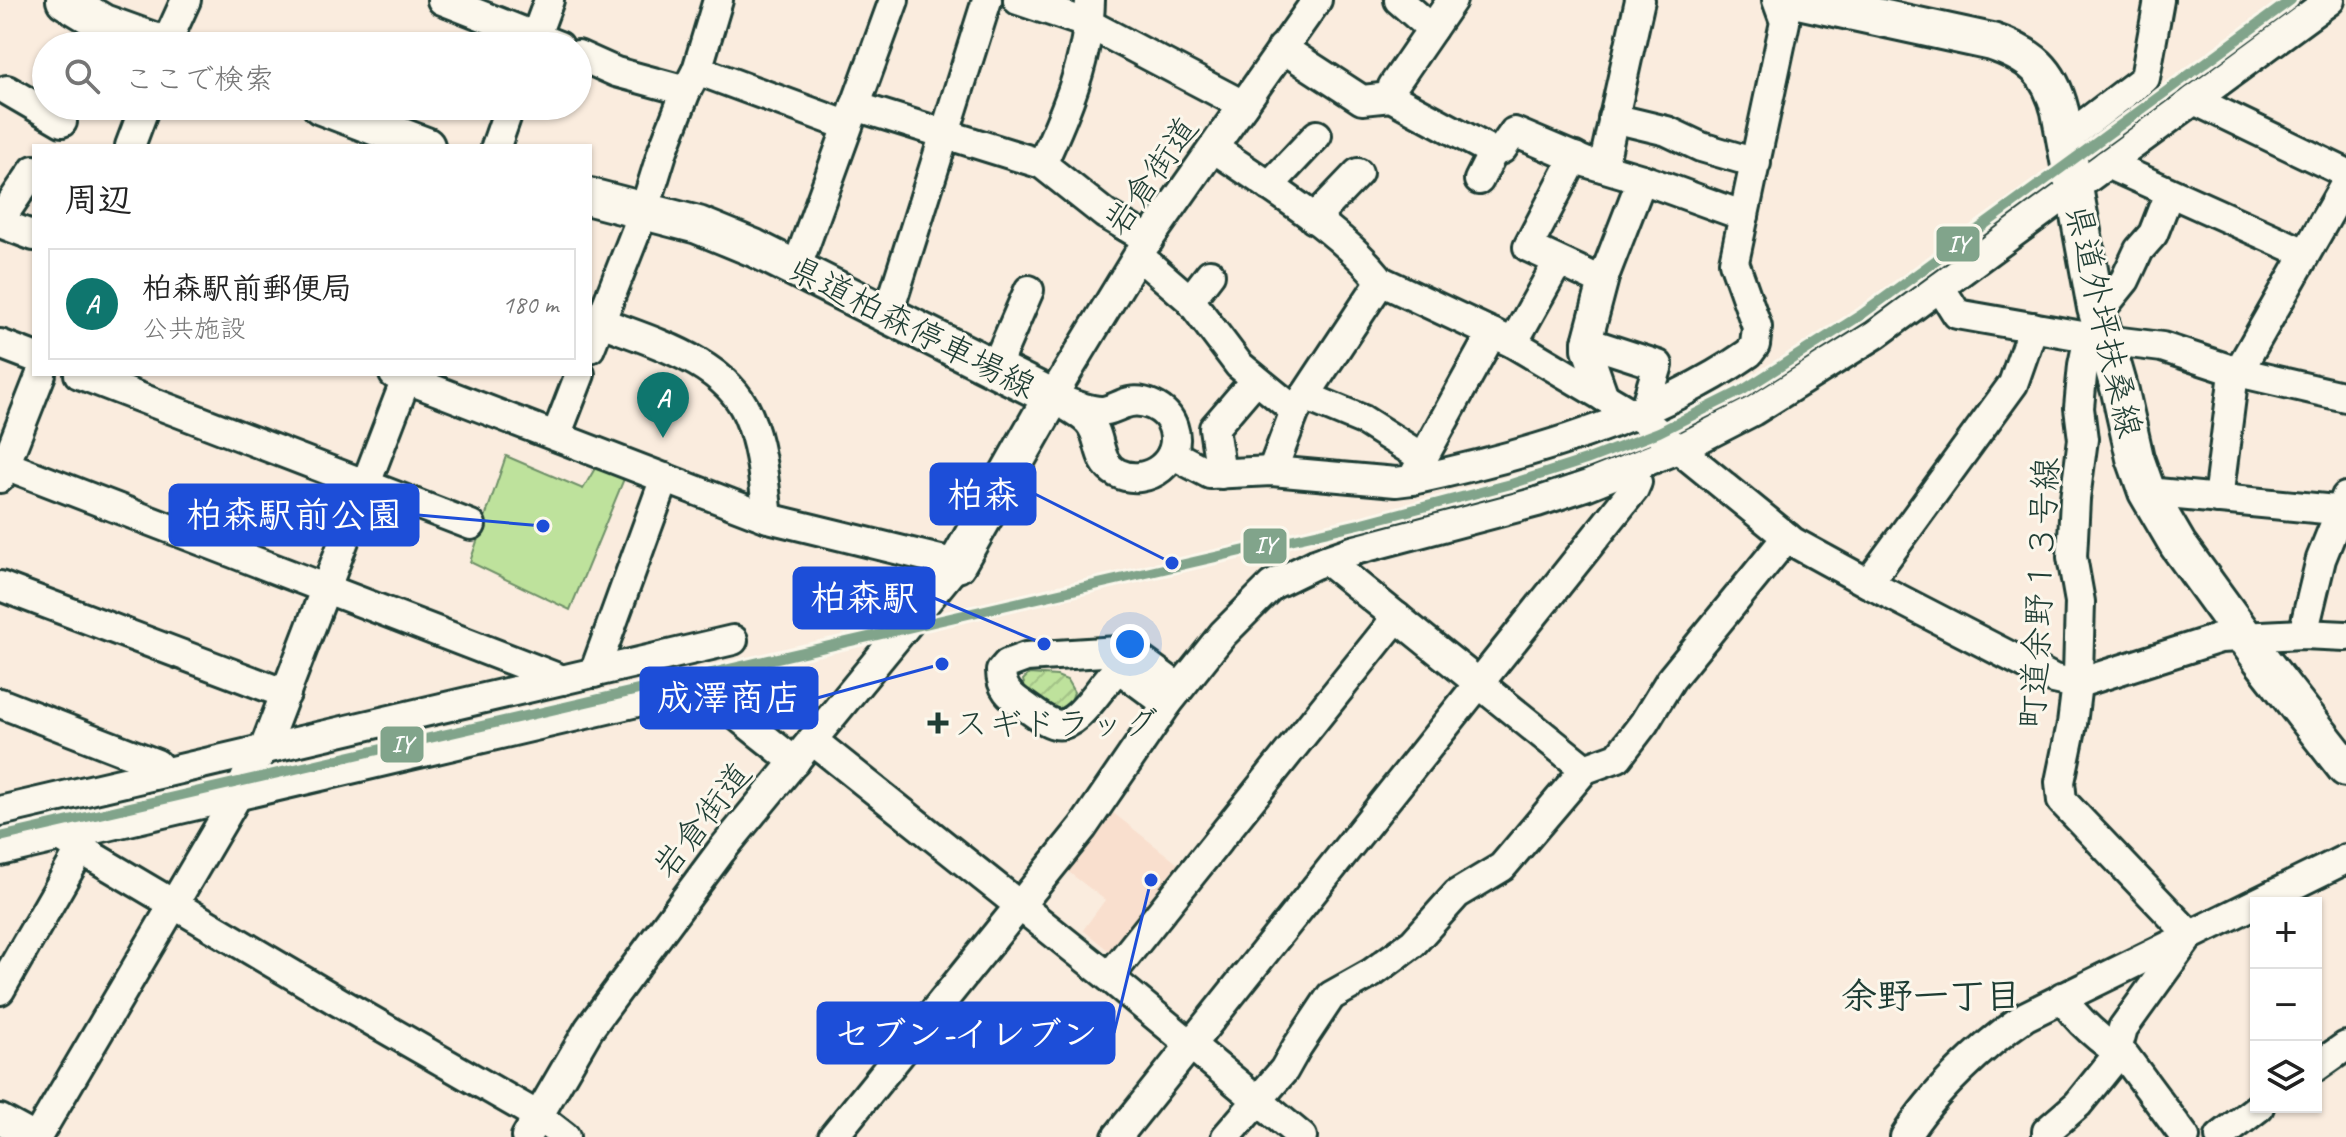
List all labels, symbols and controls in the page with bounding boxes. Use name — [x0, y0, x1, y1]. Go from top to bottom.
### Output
search box — [32, 32, 592, 120]
icon: search — [60, 54, 104, 98]
text: ここで検索 — [124, 60, 274, 98]
street label: 岩倉街道 — [1094, 108, 1208, 244]
text: 周辺 — [64, 178, 132, 221]
street label: 県道外坪扶桑線 — [2056, 200, 2152, 442]
line badge: IY — [1935, 225, 1981, 263]
text: IY — [1948, 231, 1973, 259]
street label: 県道柏森停車場線 — [781, 246, 1043, 408]
text: 柏森駅前郵便局 — [142, 269, 352, 307]
text: A — [85, 288, 99, 321]
text: 180 m — [502, 288, 558, 321]
text: 公共施設 — [142, 312, 246, 345]
pin: A — [637, 372, 689, 438]
street label: 町道余野１３号線 — [2010, 456, 2068, 730]
callout: 柏森 — [931, 464, 1035, 524]
text: 柏森 — [947, 472, 1019, 518]
callout: 柏森駅前公園 — [170, 485, 418, 545]
text: 柏森駅前公園 — [186, 492, 402, 538]
line badge: IY — [1242, 527, 1288, 565]
text: IY — [1255, 532, 1280, 560]
callout: 柏森駅 — [794, 568, 934, 628]
text: 柏森駅 — [810, 575, 918, 621]
your location — [1110, 624, 1150, 664]
callout: 成澤商店 — [641, 668, 817, 728]
text: 成澤商店 — [657, 675, 801, 721]
place label: スギドラッグ — [954, 702, 1158, 745]
marker: スギドラッグ — [929, 714, 947, 732]
line badge: IY — [379, 725, 425, 764]
text: IY — [392, 731, 417, 759]
street label: 岩倉街道 — [643, 753, 761, 887]
map controls — [2250, 897, 2322, 1113]
button: + — [2250, 897, 2322, 969]
button: − — [2250, 969, 2322, 1041]
district label: 余野一丁目 — [1841, 973, 2021, 1019]
callout: セブン-イレブン — [818, 1003, 1114, 1063]
text: セブン-イレブン — [834, 1011, 1098, 1057]
button: layers — [2250, 1041, 2322, 1113]

